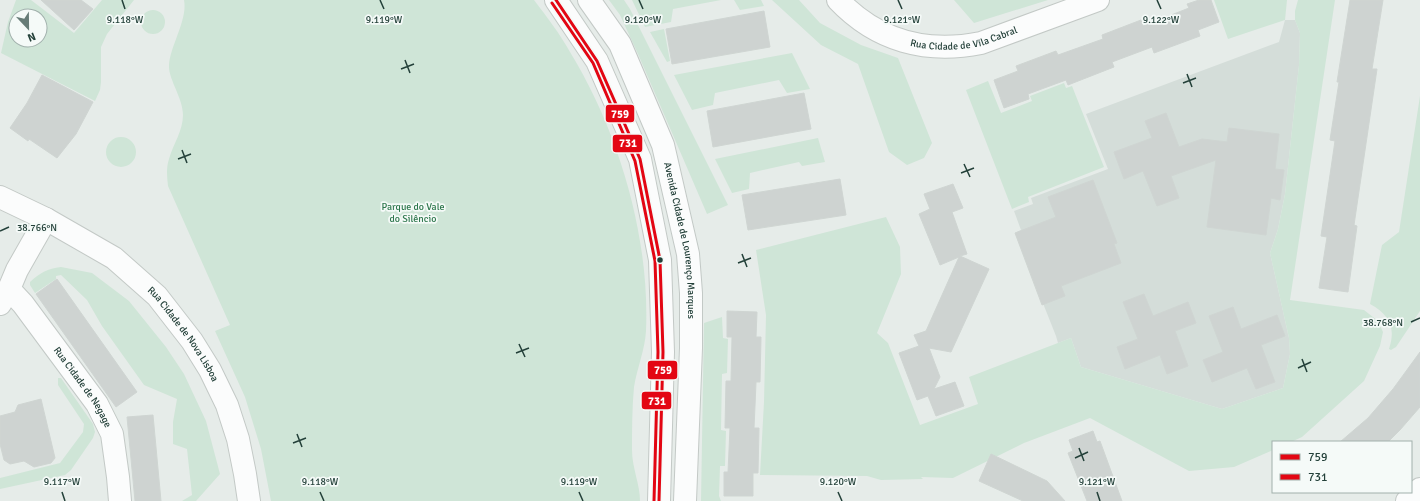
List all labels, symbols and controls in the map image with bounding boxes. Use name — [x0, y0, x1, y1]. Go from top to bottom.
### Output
north arrow — [8, 8, 48, 48]
text: 9.118°W — [107, 14, 144, 26]
text: 9.119°W — [366, 14, 403, 26]
text: 9.120°W — [625, 14, 662, 26]
text: 9.121°W — [884, 14, 921, 26]
text: 9.122°W — [1143, 14, 1180, 26]
street label: Rua Cidade de Vila Cabral — [909, 24, 1019, 53]
text: N — [26, 29, 38, 44]
line badge: 759 — [605, 104, 635, 123]
text: 759 — [611, 108, 629, 121]
line badge: 731 — [612, 134, 643, 153]
text: 731 — [619, 137, 637, 150]
street label: Avenida Cidade de Lourenço Marques — [661, 161, 697, 320]
park label: Parque do Vale do Silêncio — [381, 201, 445, 225]
text: 38.766°N — [17, 222, 57, 234]
unlabelled marker — [655, 255, 665, 265]
street label: Rua Cidade de Nova Lisboa — [145, 284, 221, 384]
text: 38.768°N — [1363, 317, 1403, 329]
street label: Rua Cidade de Negage — [51, 345, 114, 430]
line badge: 759 — [647, 360, 678, 380]
text: 759 — [654, 364, 672, 377]
line badge: 731 — [641, 391, 672, 410]
text: 731 — [648, 395, 666, 408]
legend — [1272, 441, 1412, 493]
text: 759 — [1308, 450, 1327, 465]
text: 731 — [1308, 470, 1327, 485]
text: 9.117°W — [44, 476, 81, 488]
text: 9.118°W — [302, 476, 339, 488]
text: 9.119°W — [561, 476, 598, 488]
text: 9.120°W — [820, 476, 857, 488]
text: 9.121°W — [1079, 476, 1116, 488]

